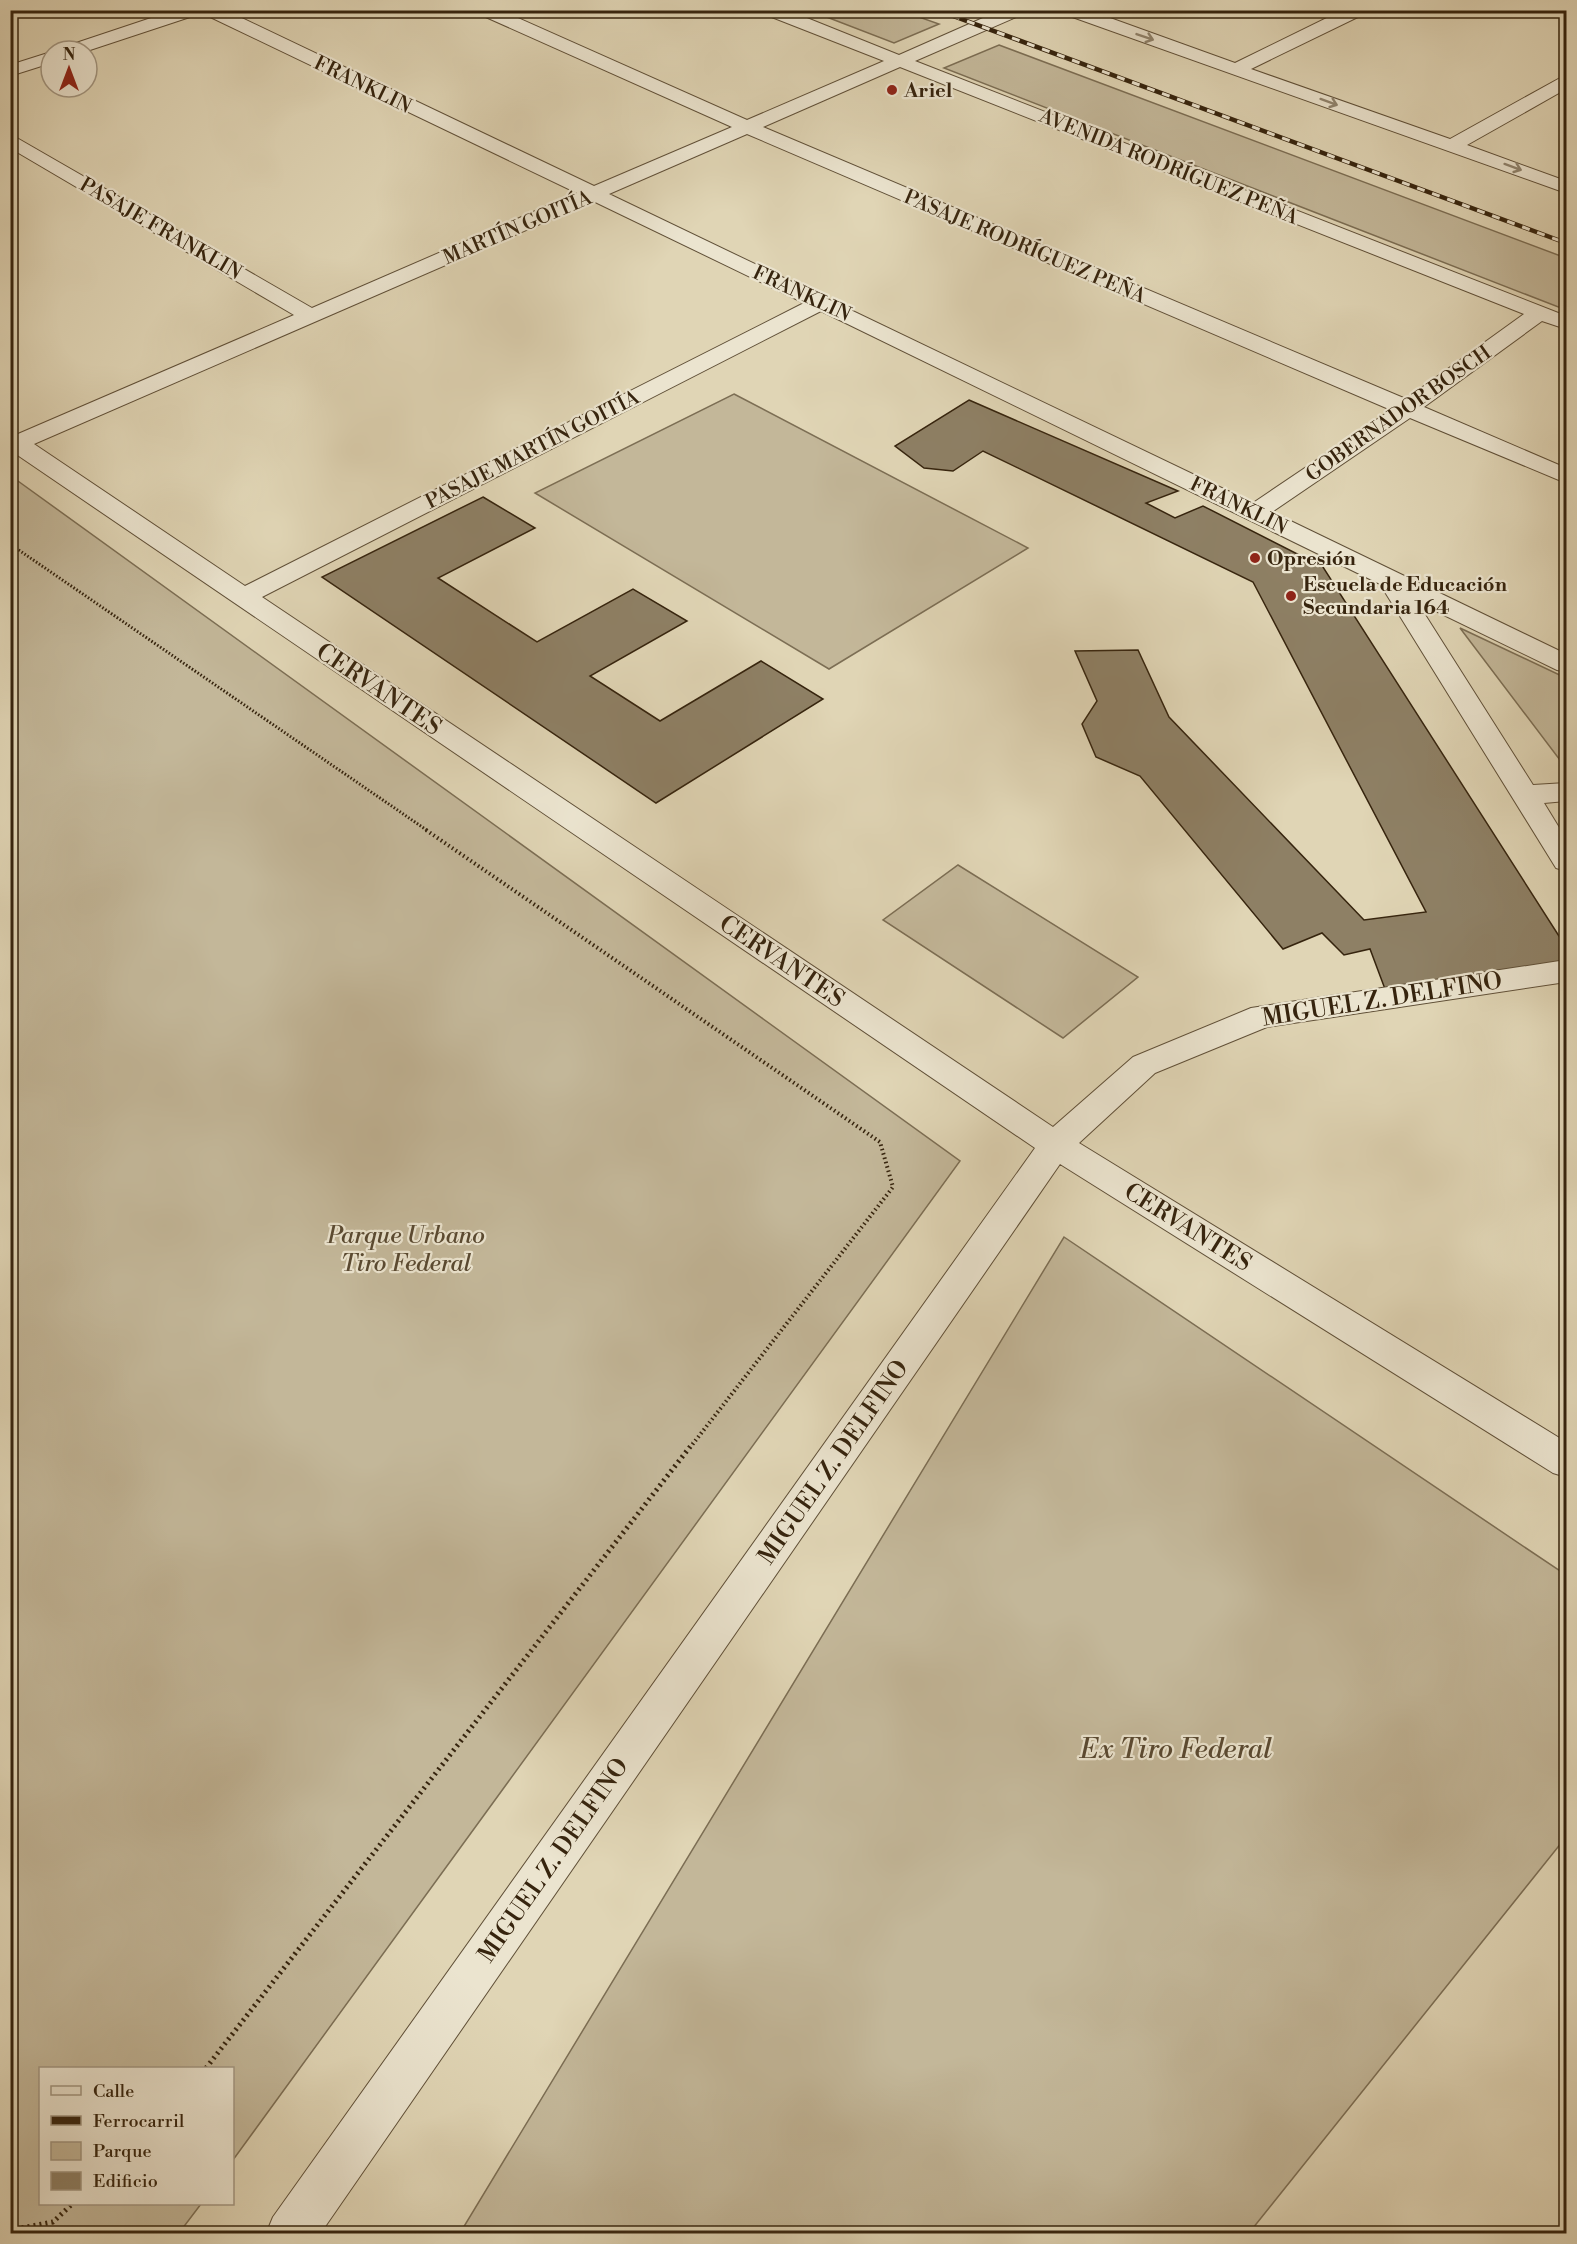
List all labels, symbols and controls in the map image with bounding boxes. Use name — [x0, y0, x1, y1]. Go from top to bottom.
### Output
one-way arrow — [1135, 32, 1154, 43]
north arrow — [39, 39, 99, 99]
text: N — [63, 45, 76, 65]
street label: FRANKLIN — [309, 51, 415, 120]
place label: Ariel — [903, 79, 953, 104]
marker: Ariel — [885, 83, 899, 97]
one-way arrow — [1319, 97, 1338, 108]
street label: AVENIDA RODRÍGUEZ PEÑA — [1034, 102, 1304, 231]
one-way arrow — [1503, 163, 1521, 174]
street label: PASAJE FRANKLIN — [75, 173, 246, 286]
street label: PASAJE RODRÍGUEZ PEÑA — [900, 183, 1151, 310]
street label: MARTÍN GOITÍA — [439, 184, 597, 271]
street label: FRANKLIN — [748, 261, 855, 328]
street label: GOBERNADOR BOSCH — [1301, 341, 1496, 488]
street label: PASAJE MARTÍN GOITÍA — [421, 384, 645, 515]
street label: FRANKLIN — [1185, 472, 1291, 541]
place label: Opresión — [1267, 547, 1357, 572]
marker: Opresión — [1248, 551, 1262, 565]
place label: Escuela de Educación Secundaria 164 — [1303, 573, 1508, 621]
marker: Escuela de Educación Secundaria 164 — [1284, 589, 1298, 603]
street label: CERVANTES — [310, 637, 447, 743]
street label: CERVANTES — [713, 909, 850, 1015]
street label: MIGUEL Z. DELFINO — [1260, 966, 1504, 1034]
street label: CERVANTES — [1118, 1177, 1257, 1279]
park label: Parque Urbano Tiro Federal — [326, 1221, 485, 1279]
street label: MIGUEL Z. DELFINO — [752, 1355, 916, 1571]
park label: Ex Tiro Federal — [1078, 1732, 1272, 1767]
street label: MIGUEL Z. DELFINO — [472, 1753, 636, 1969]
legend — [39, 2067, 234, 2205]
text: Calle — [93, 2080, 134, 2103]
text: Ferrocarril — [93, 2110, 185, 2133]
text: Parque — [93, 2140, 152, 2163]
text: Edificio — [93, 2170, 158, 2193]

